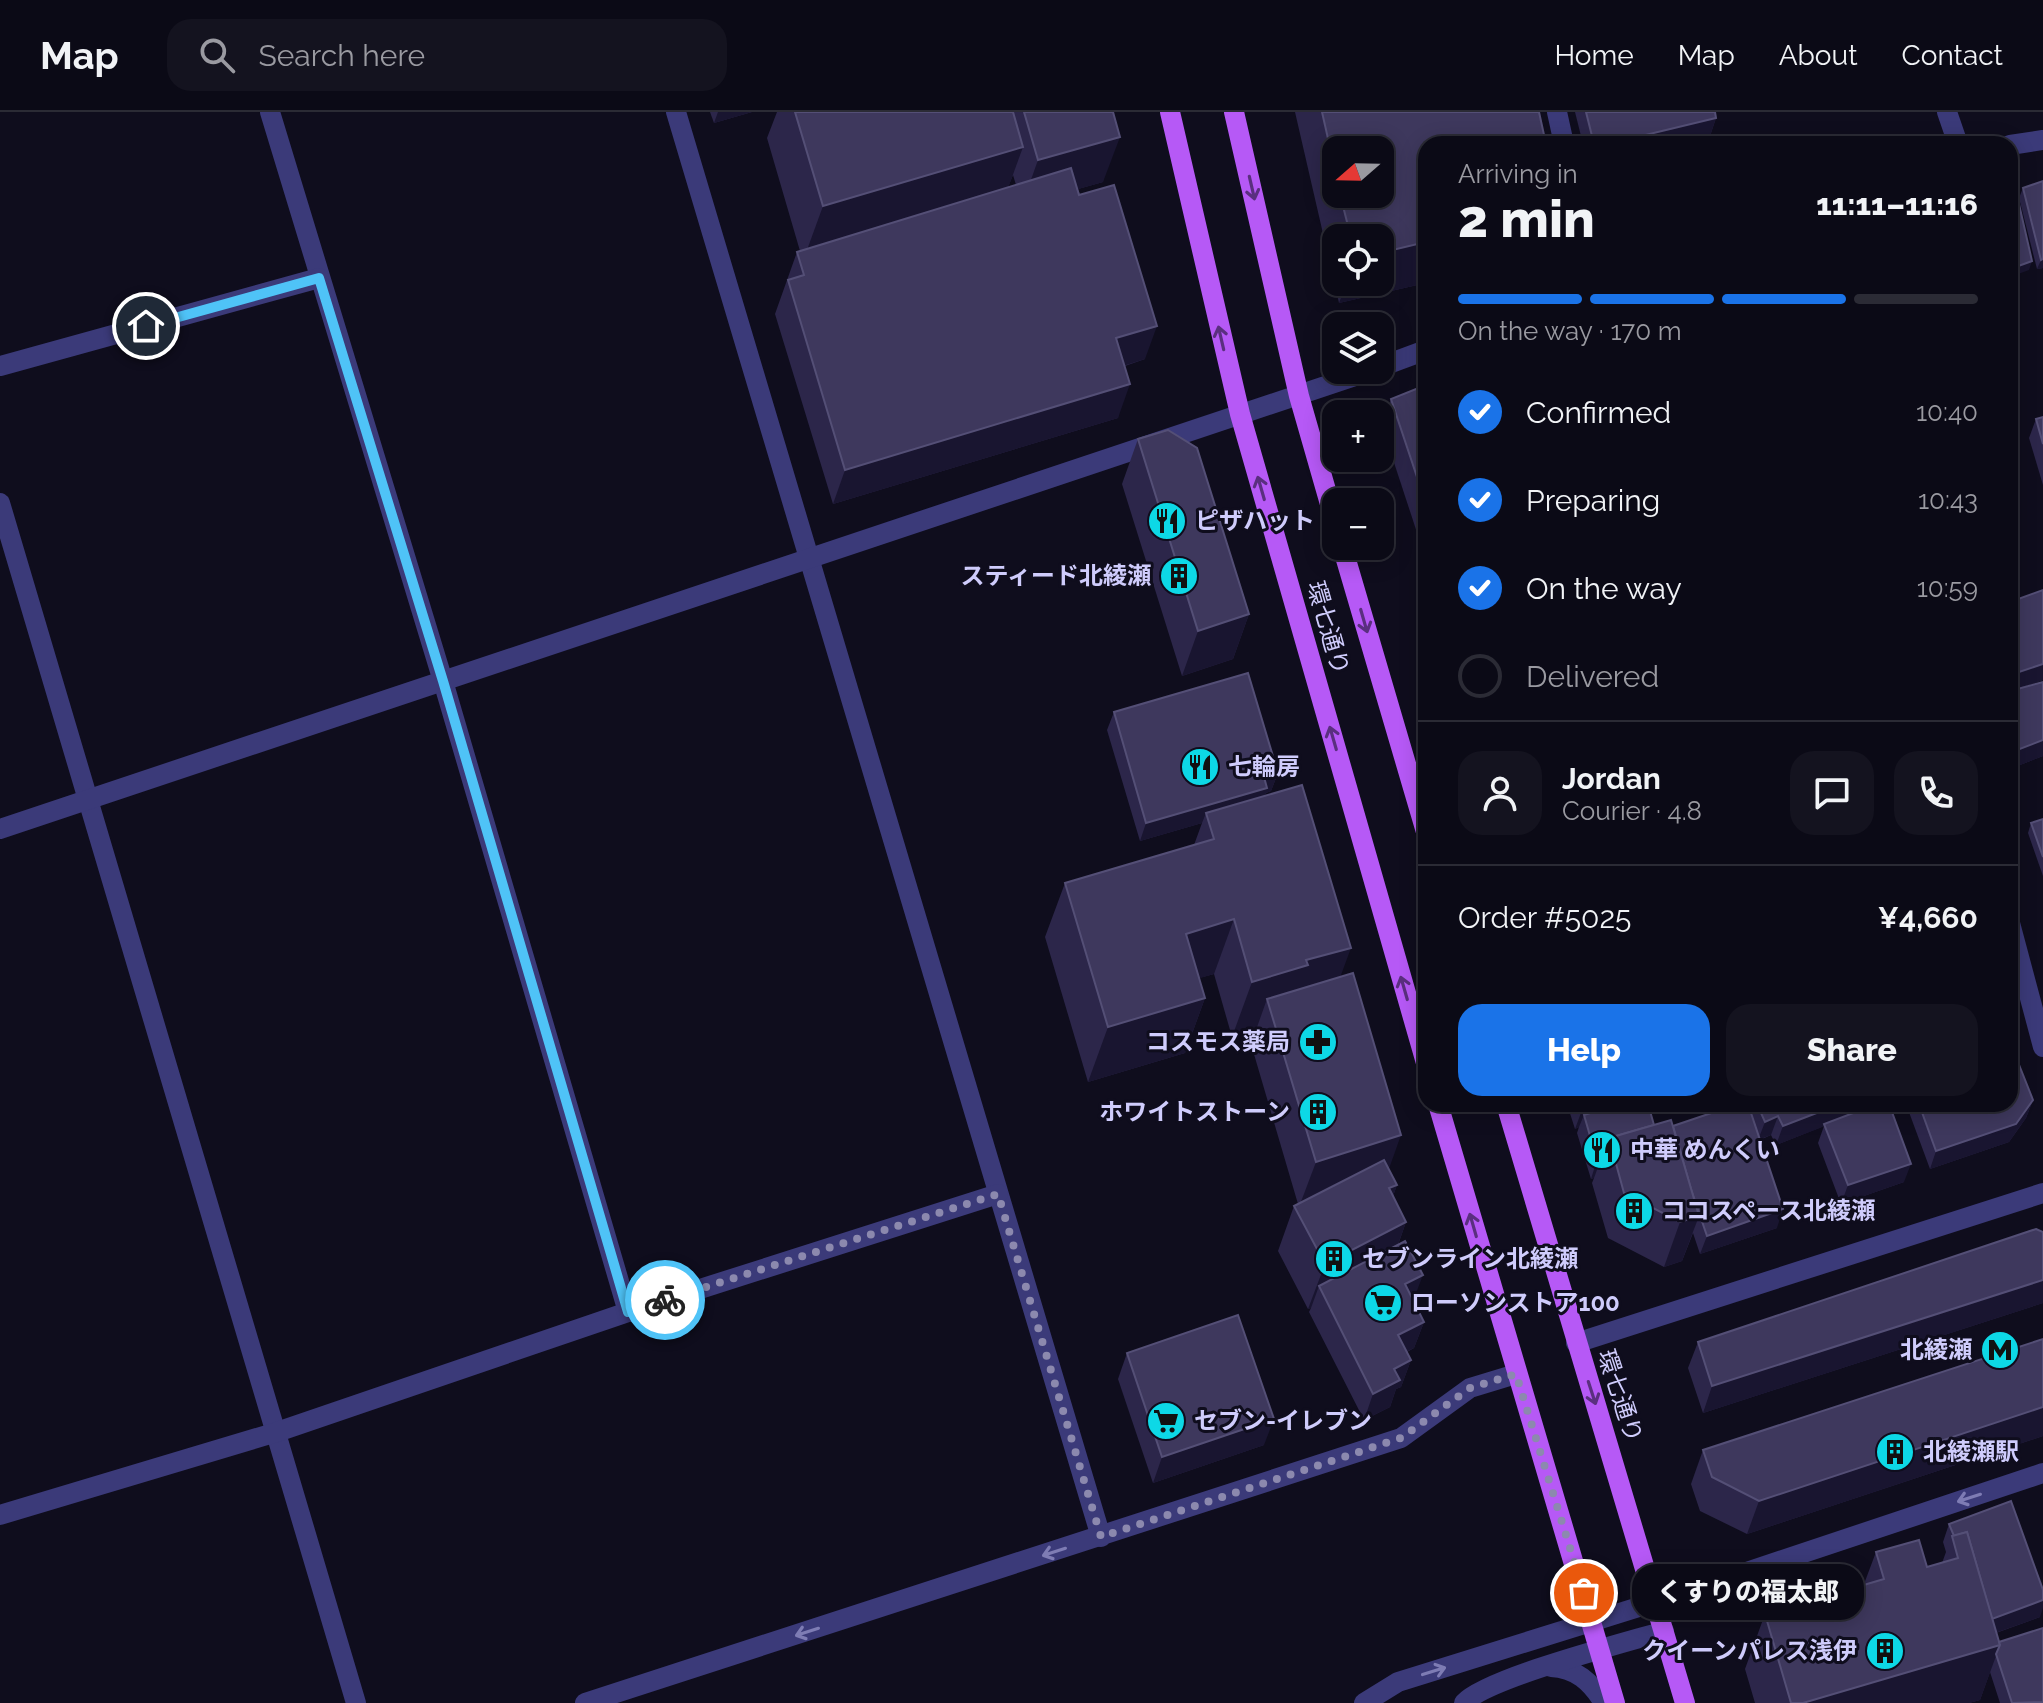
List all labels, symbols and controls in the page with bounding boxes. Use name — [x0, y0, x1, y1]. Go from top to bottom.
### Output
search box — [167, 19, 727, 91]
text: Map — [40, 33, 119, 78]
icon: search — [195, 33, 239, 77]
text: Search here — [259, 38, 425, 73]
text: Home — [1554, 39, 1634, 72]
text: Map — [1678, 39, 1735, 72]
text: About — [1779, 39, 1858, 72]
text: Contact — [1902, 39, 2003, 72]
north arrow — [1322, 136, 1394, 208]
map controls — [1322, 136, 1394, 560]
text: Arriving in — [1458, 159, 1578, 189]
one-way arrow — [1245, 175, 1260, 200]
text: 11:11–11:16 — [1816, 187, 1978, 222]
text: 2 min — [1458, 188, 1595, 249]
button: locate — [1322, 224, 1394, 296]
pin — [112, 292, 180, 360]
icon: home — [124, 304, 168, 348]
button: layers — [1322, 312, 1394, 384]
text: On the way · 170 m — [1458, 316, 1682, 346]
one-way arrow — [1213, 326, 1228, 352]
icon: check — [1458, 390, 1502, 434]
text: Confirmed — [1526, 395, 1671, 430]
text: 10:40 — [1916, 397, 1978, 427]
button: + — [1322, 400, 1394, 472]
one-way arrow — [1253, 476, 1267, 501]
icon: check — [1458, 478, 1502, 522]
text: Preparing — [1526, 483, 1660, 518]
text: 10:43 — [1918, 485, 1978, 515]
button: − — [1322, 488, 1394, 560]
restaurant icon: ピザハット — [1146, 500, 1188, 542]
place label: ピザハット — [1195, 506, 1315, 535]
building icon: スティード北綾瀬 — [1158, 555, 1200, 597]
place label: スティード北綾瀬 — [960, 561, 1151, 590]
icon: check — [1458, 566, 1502, 610]
text: On the way — [1526, 571, 1682, 606]
text: 10:59 — [1917, 573, 1978, 603]
street label: 環七通り — [1301, 578, 1356, 678]
one-way arrow — [1357, 607, 1372, 633]
text: Delivered — [1526, 659, 1659, 694]
one-way arrow — [1325, 725, 1340, 751]
restaurant icon: 七輪房 — [1179, 746, 1221, 788]
button: person — [1458, 751, 1542, 835]
button: chat — [1790, 751, 1874, 835]
button: phone — [1894, 751, 1978, 835]
place label: 七輪房 — [1228, 752, 1300, 781]
text: Jordan — [1562, 761, 1661, 796]
text: Courier · 4.8 — [1562, 796, 1702, 826]
text: Order #5025 — [1458, 900, 1631, 935]
text: ¥4,660 — [1878, 900, 1978, 935]
one-way arrow — [1396, 975, 1411, 1001]
button: Help — [1458, 1004, 1710, 1096]
button: Share — [1726, 1004, 1978, 1096]
pharmacy icon: コスモス薬局 — [1297, 1021, 1339, 1063]
place label: コスモス薬局 — [1146, 1027, 1290, 1056]
building icon: ホワイトストーン — [1297, 1091, 1339, 1133]
place label: ホワイトストーン — [1099, 1097, 1290, 1126]
restaurant icon: 中華 めんくい — [1581, 1129, 1623, 1171]
place label: 中華 めんくい — [1630, 1135, 1780, 1164]
building icon: ココスペース北綾瀬 — [1613, 1190, 1655, 1232]
place label: ココスペース北綾瀬 — [1662, 1196, 1875, 1225]
one-way arrow — [1465, 1212, 1480, 1238]
building icon: セブンライン北綾瀬 — [1313, 1238, 1355, 1280]
place label: セブンライン北綾瀬 — [1362, 1244, 1578, 1273]
courier — [625, 1260, 705, 1340]
icon: bike — [643, 1278, 687, 1322]
supermarket icon: ローソンストア100 — [1362, 1282, 1404, 1324]
place label: ローソンストア100 — [1411, 1288, 1620, 1317]
metro station icon: 北綾瀬 — [1979, 1329, 2021, 1371]
place label: 北綾瀬 — [1900, 1335, 1972, 1364]
street label: 環七通り — [1592, 1346, 1649, 1446]
one-way arrow — [1585, 1380, 1600, 1406]
supermarket icon: セブン-イレブン — [1145, 1400, 1187, 1442]
place label: セブン-イレブン — [1194, 1406, 1372, 1435]
building icon: 北綾瀬駅 — [1874, 1431, 1916, 1473]
place label: 北綾瀬駅 — [1923, 1437, 2019, 1466]
one-way arrow — [1957, 1491, 1982, 1506]
one-way arrow — [1042, 1545, 1068, 1560]
pin — [1550, 1559, 1618, 1627]
callout: くすりの福太郎 — [1632, 1565, 1864, 1621]
icon: bag — [1562, 1571, 1606, 1615]
text: くすりの福太郎 — [1657, 1577, 1839, 1607]
one-way arrow — [795, 1625, 820, 1640]
building icon: クイーンパレス浅伊 — [1864, 1630, 1906, 1672]
place label: クイーンパレス浅伊 — [1642, 1636, 1857, 1665]
one-way arrow — [1422, 1662, 1447, 1677]

